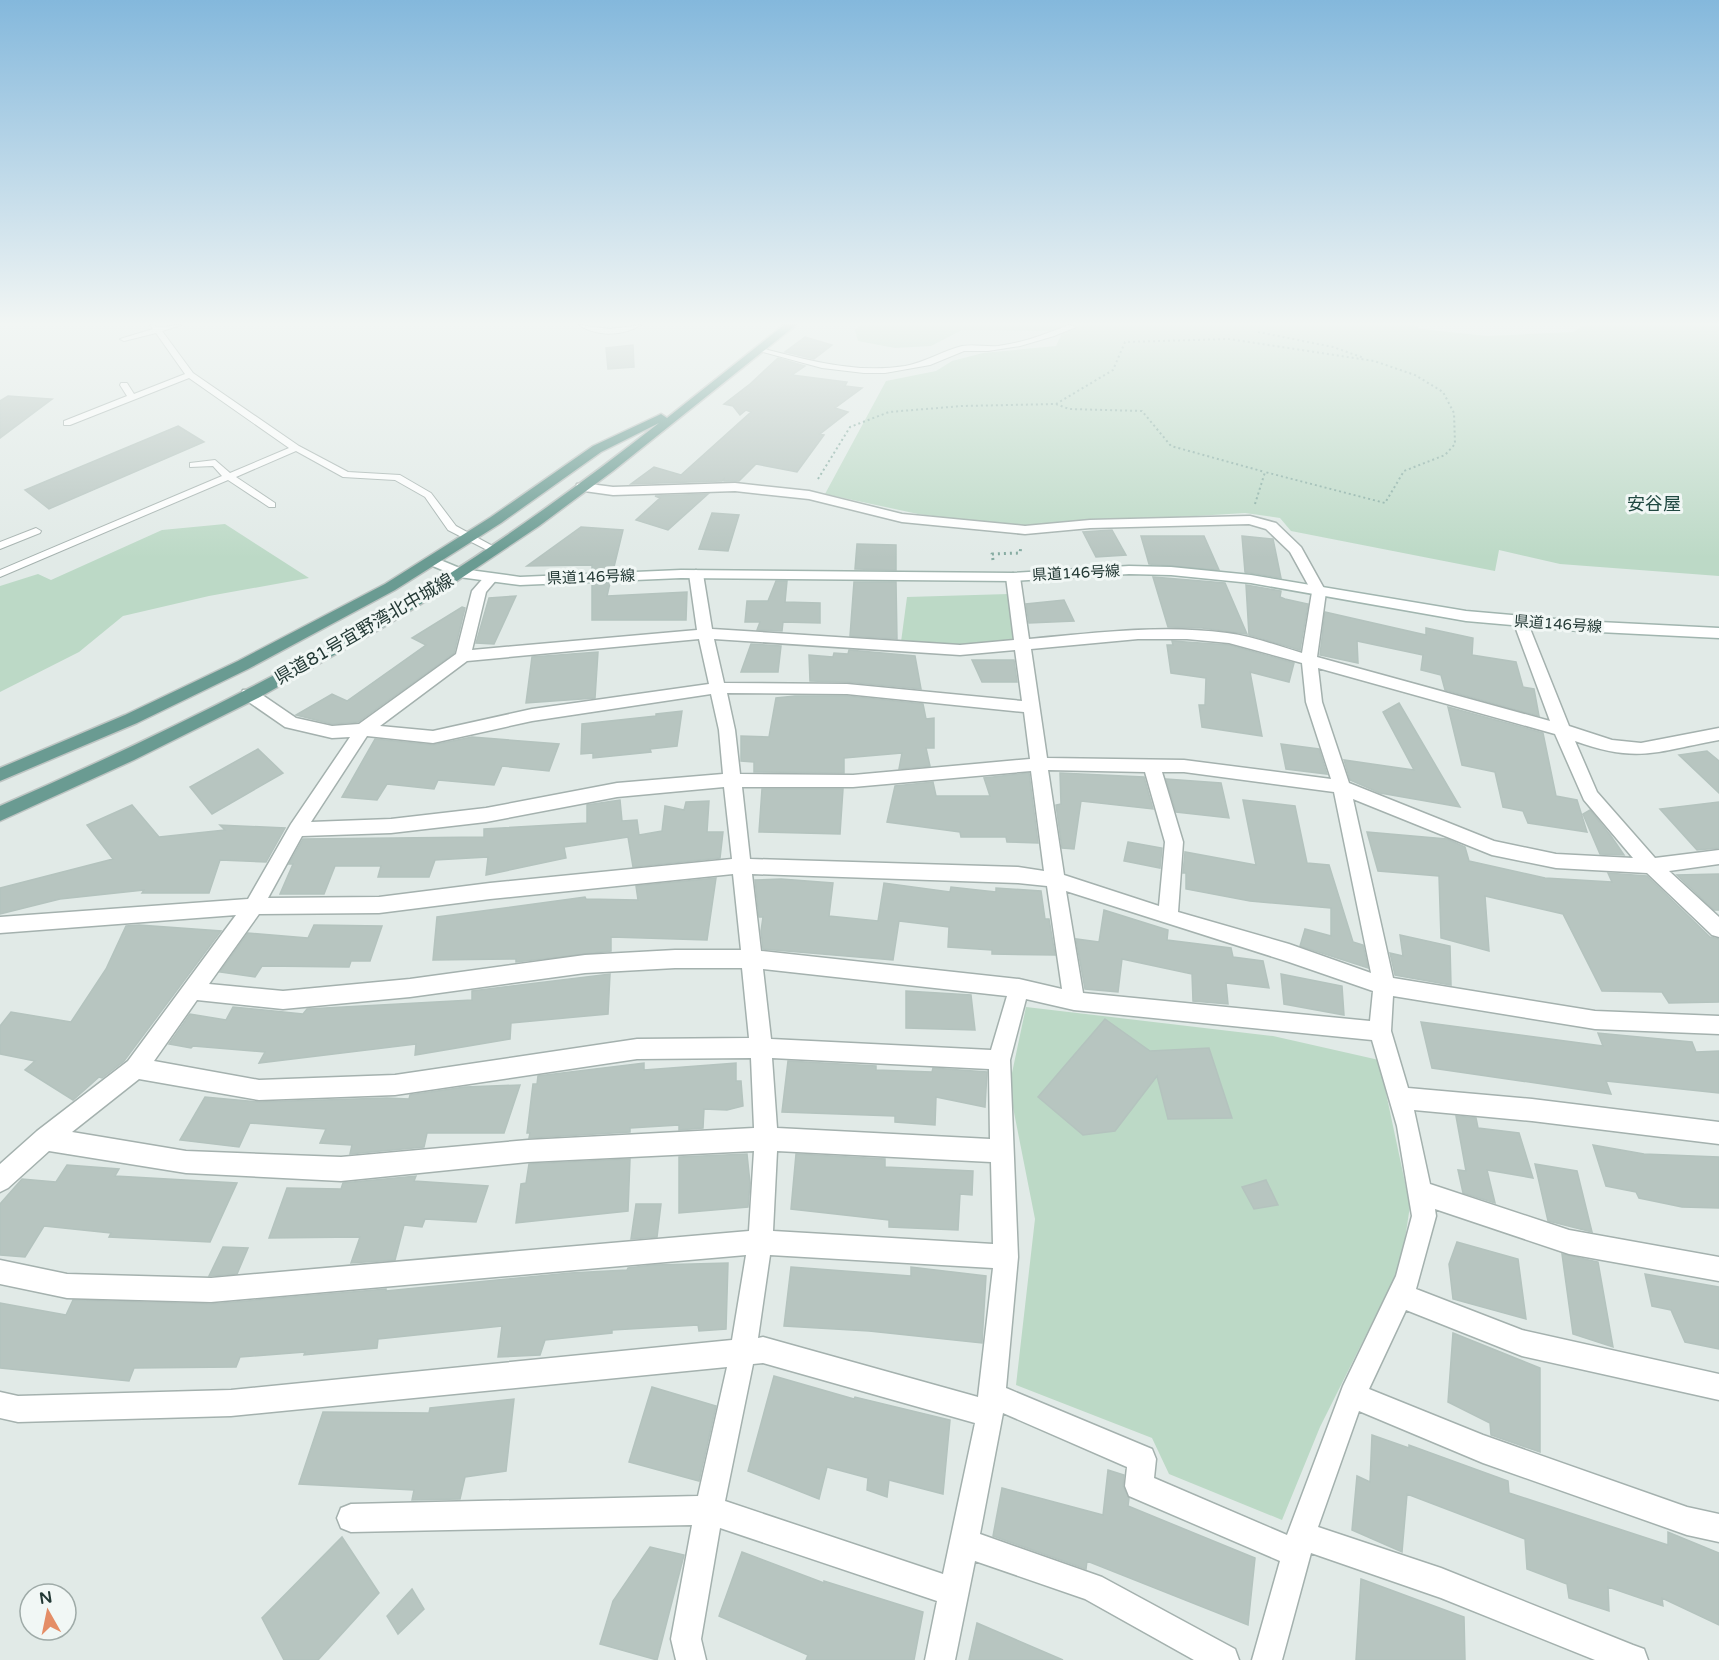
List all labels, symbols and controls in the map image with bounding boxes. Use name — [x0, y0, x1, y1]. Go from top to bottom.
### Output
district label: 安谷屋 — [1627, 493, 1681, 515]
street label: 県道146号線 — [1031, 562, 1121, 584]
street label: 県道146号線 — [547, 566, 635, 588]
street label: 県道81号宜野湾北中城線 — [271, 569, 457, 689]
street label: 県道146号線 — [1513, 612, 1603, 636]
north arrow — [18, 1582, 78, 1642]
text: N — [38, 1587, 54, 1609]

